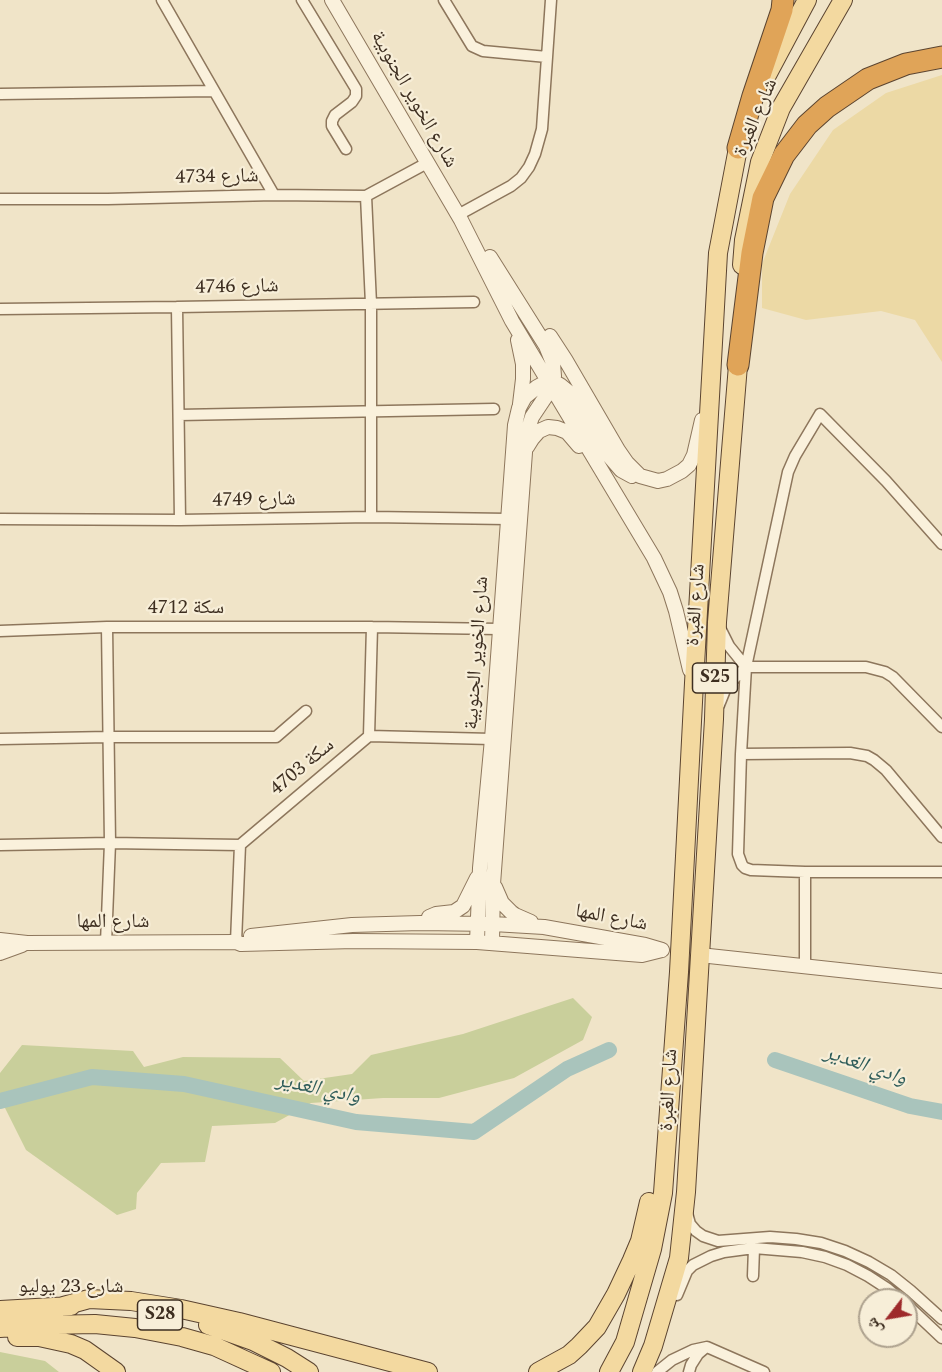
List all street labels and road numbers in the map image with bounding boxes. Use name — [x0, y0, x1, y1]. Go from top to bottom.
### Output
street label: شارع الخوير الجنوبية — [364, 27, 462, 173]
street label: شارع الغبرة — [730, 75, 784, 161]
street label: 4734 شارع — [175, 165, 259, 191]
street label: 4746 شارع — [195, 275, 279, 301]
street label: 4749 شارع — [212, 488, 296, 514]
street label: شارع الغبرة — [682, 563, 712, 647]
street label: شارع الخوير الجنوبية — [461, 575, 495, 731]
street label: سكة 4712 — [148, 597, 224, 621]
road number: S25 — [692, 663, 738, 693]
street label: 4703 سكة — [266, 734, 340, 802]
street label: شارع المها — [573, 900, 649, 938]
street label: شارع المها — [77, 911, 149, 935]
street label: شارع الغبرة — [656, 1048, 684, 1132]
street label: شارع 23 يوليو — [18, 1276, 124, 1300]
road number: S28 — [138, 1300, 182, 1330]

